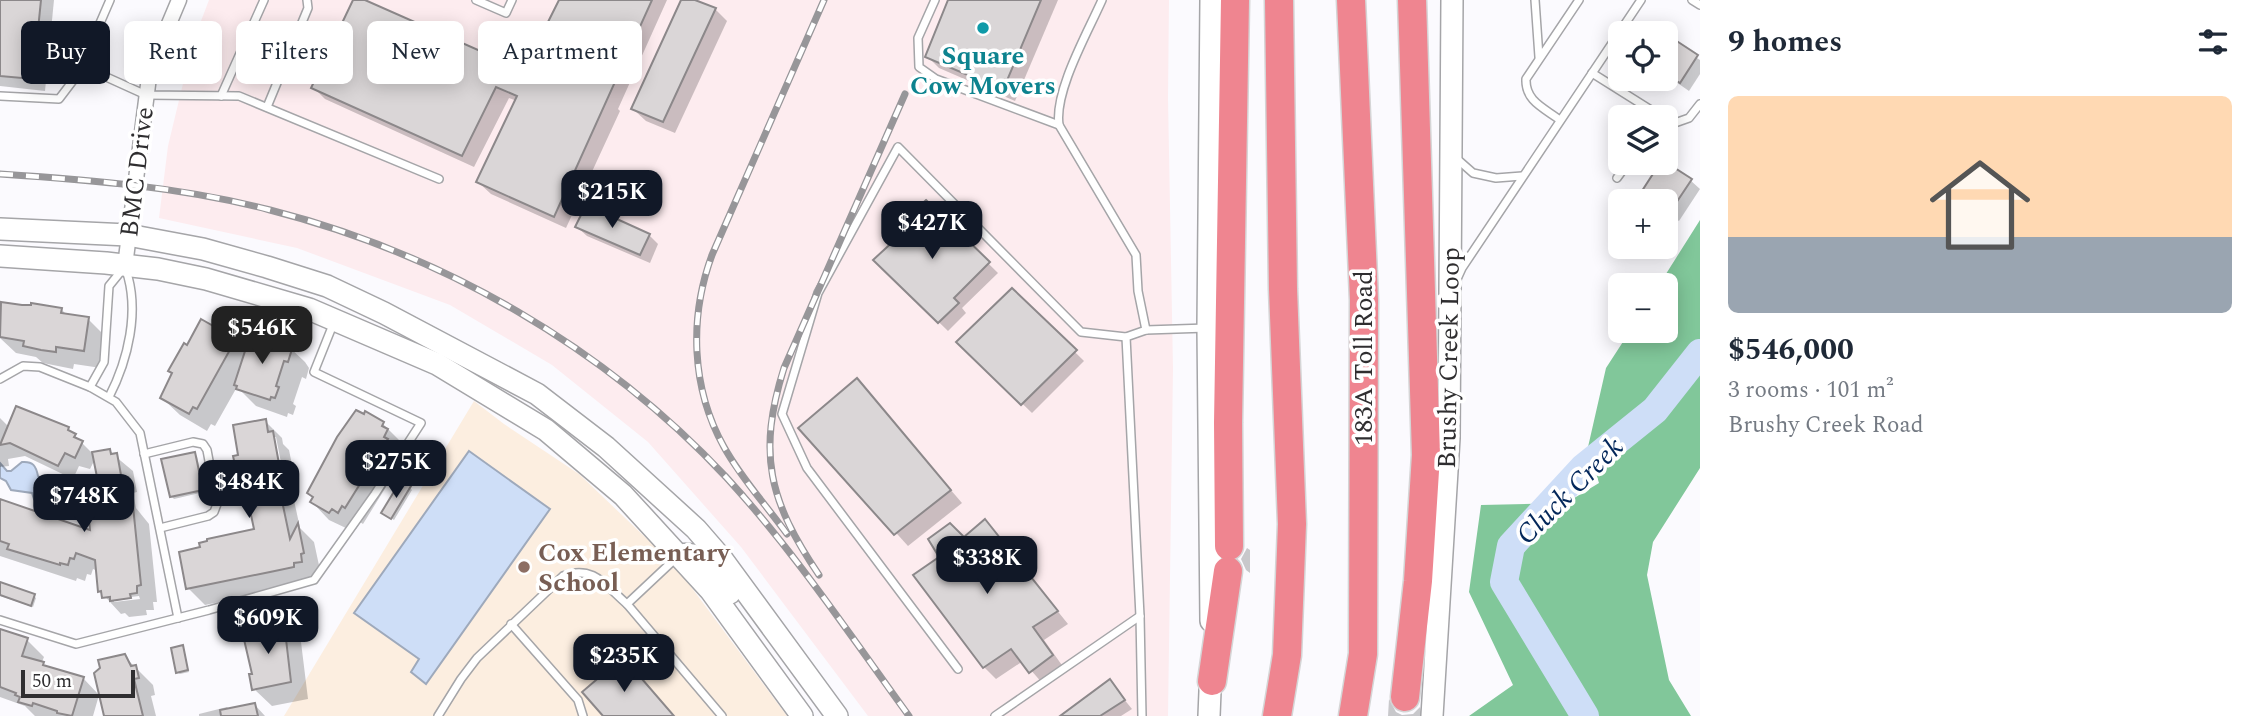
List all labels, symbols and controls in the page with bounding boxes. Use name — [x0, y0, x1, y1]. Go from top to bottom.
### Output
text: 9 homes — [1728, 19, 1842, 65]
marker: Square Cow Movers — [975, 20, 991, 36]
chip: Buy — [21, 21, 110, 84]
chip: Rent — [124, 21, 222, 84]
chip: Filters — [236, 21, 353, 84]
chip: New — [367, 21, 464, 84]
chip: Apartment — [478, 21, 642, 84]
map controls — [1608, 21, 1678, 343]
button: locate — [1608, 21, 1678, 91]
icon: filters — [2194, 23, 2232, 61]
place label: Square Cow Movers — [910, 36, 1056, 106]
street label: BMC Drive — [109, 105, 165, 240]
button: layers — [1608, 105, 1678, 175]
icon: home — [1917, 142, 2043, 268]
pin: $215K — [563, 170, 661, 230]
text: $215K — [577, 175, 647, 210]
button: + — [1608, 189, 1678, 259]
pin: $427K — [883, 202, 981, 261]
text: $427K — [897, 206, 967, 241]
street label: Brushy Creek Loop — [1427, 247, 1471, 469]
street label: 183A Toll Road — [1344, 270, 1384, 446]
button: − — [1608, 273, 1678, 343]
pin: $546K — [213, 306, 311, 366]
text: $546K — [227, 311, 297, 346]
text: $546,000 — [1728, 327, 1854, 373]
text: 3 rooms · 101 m² — [1728, 373, 1894, 408]
text: Brushy Creek Road — [1728, 408, 1924, 443]
water label: Cluck Creek — [1506, 427, 1634, 555]
pin: $275K — [347, 440, 445, 500]
text: $275K — [361, 445, 431, 480]
pin: $484K — [200, 461, 298, 520]
text: $484K — [214, 465, 284, 500]
pin: $748K — [35, 475, 133, 534]
text: $748K — [49, 479, 119, 514]
place label: Cox Elementary School — [538, 533, 731, 603]
pin: $338K — [938, 536, 1036, 596]
text: $338K — [952, 541, 1022, 576]
marker: Cox Elementary School — [516, 559, 532, 575]
pin: $609K — [219, 596, 317, 656]
text: $609K — [233, 601, 303, 636]
pin: $235K — [575, 634, 673, 694]
text: $235K — [589, 639, 659, 674]
scale bar — [21, 667, 135, 699]
text: 50 m — [32, 667, 72, 696]

